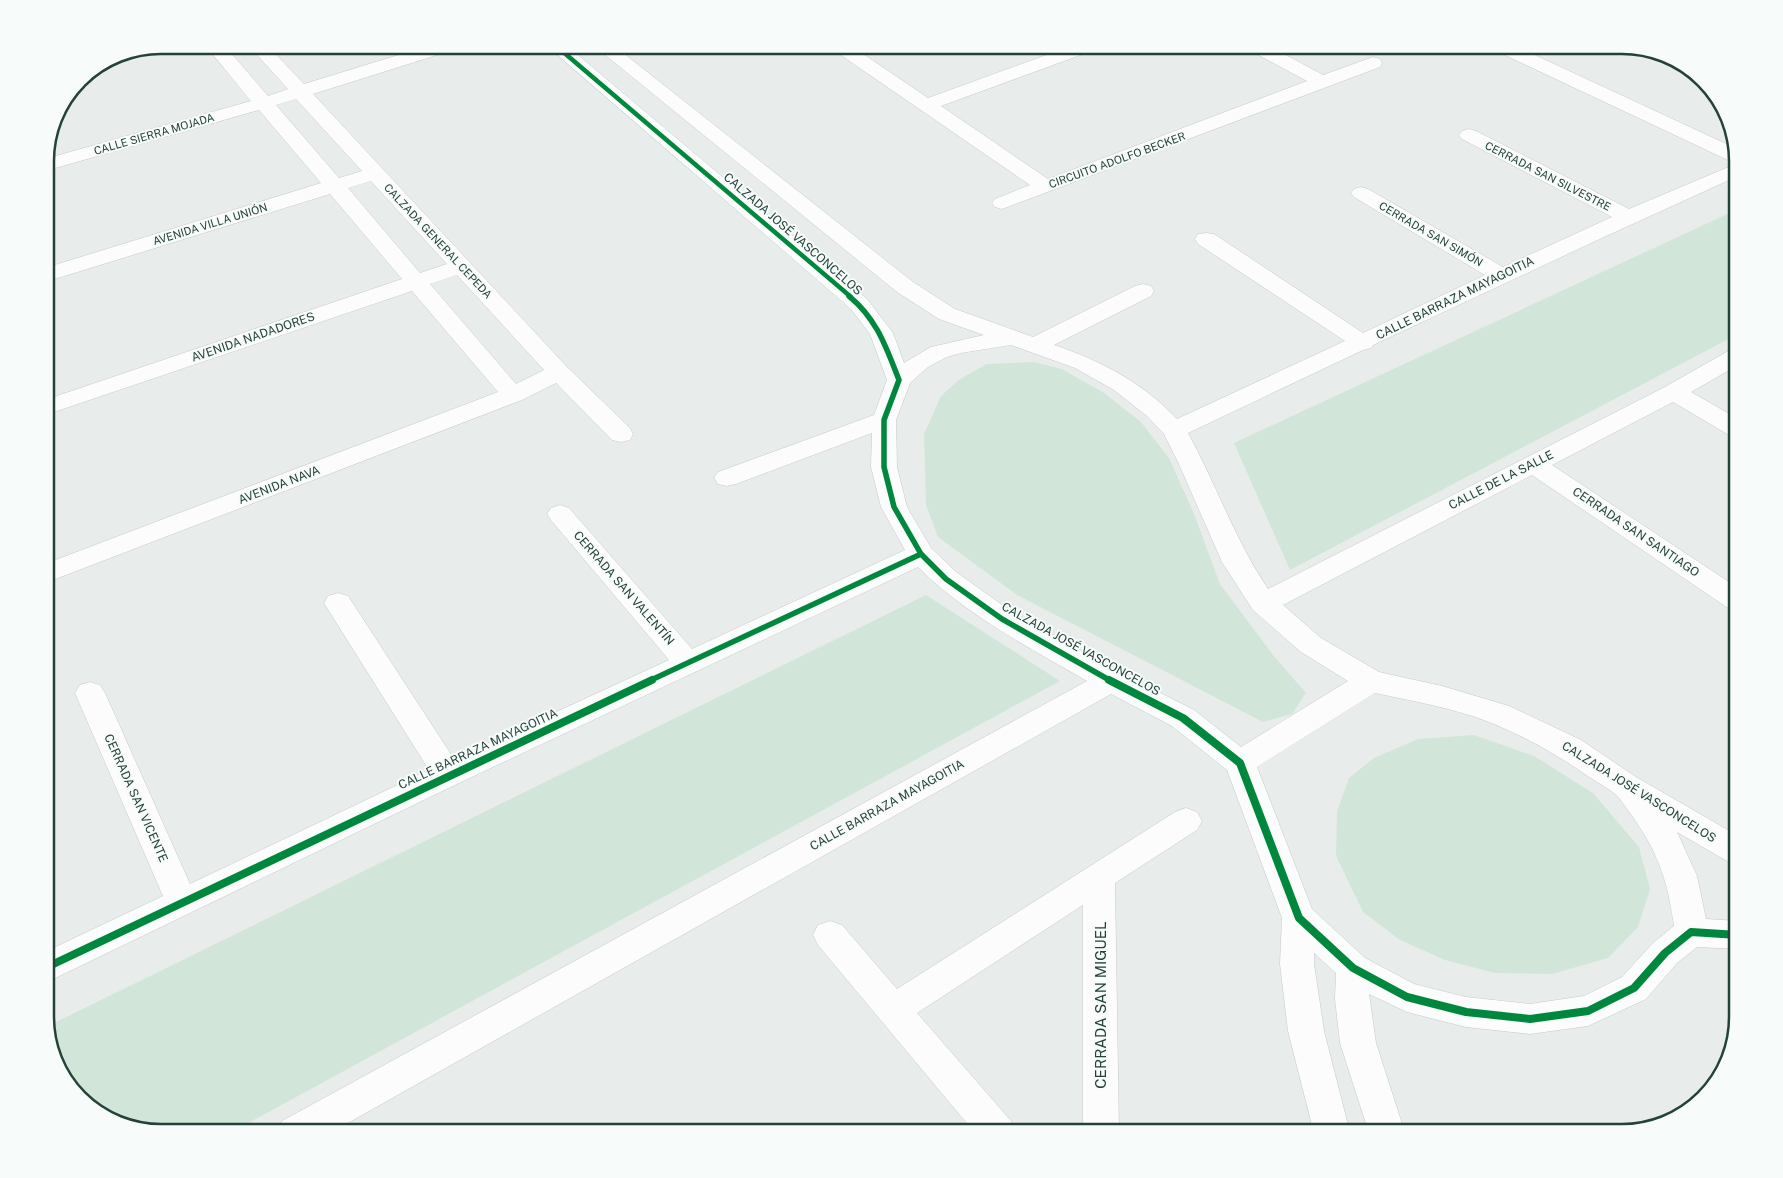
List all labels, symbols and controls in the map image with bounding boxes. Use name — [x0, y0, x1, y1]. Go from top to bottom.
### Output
street label: CALLE SIERRA MOJADA — [92, 111, 216, 157]
street label: CIRCUITO ADOLFO BECKER — [1047, 130, 1187, 190]
street label: CERRADA SAN SILVESTRE — [1483, 139, 1613, 213]
street label: CALZADA JOSÉ VASCONCELOS — [721, 170, 865, 298]
street label: CALZADA GENERAL CEPEDA — [382, 181, 494, 301]
street label: CERRADA SAN SIMÓN — [1377, 199, 1485, 269]
street label: AVENIDA VILLA UNIÓN — [151, 200, 269, 247]
street label: CALLE BARRAZA MAYAGOITIA — [1374, 253, 1537, 342]
street label: AVENIDA NADADORES — [190, 309, 316, 365]
street label: CALLE DE LA SALLE — [1446, 447, 1556, 513]
street label: AVENIDA NAVA — [236, 463, 322, 507]
street label: CERRADA SAN SANTIAGO — [1570, 484, 1702, 580]
street label: CERRADA SAN VALENTÍN — [571, 528, 677, 648]
street label: CALZADA JOSÉ VASCONCELOS — [999, 599, 1163, 699]
street label: CALLE BARRAZA MAYAGOITIA — [396, 706, 560, 792]
street label: CERRADA SAN VICENTE — [101, 732, 171, 864]
street label: CALZADA JOSÉ VASCONCELOS — [1559, 739, 1719, 845]
street label: CALLE BARRAZA MAYAGOITIA — [807, 756, 967, 853]
street label: CERRADA SAN MIGUEL — [1092, 921, 1109, 1089]

